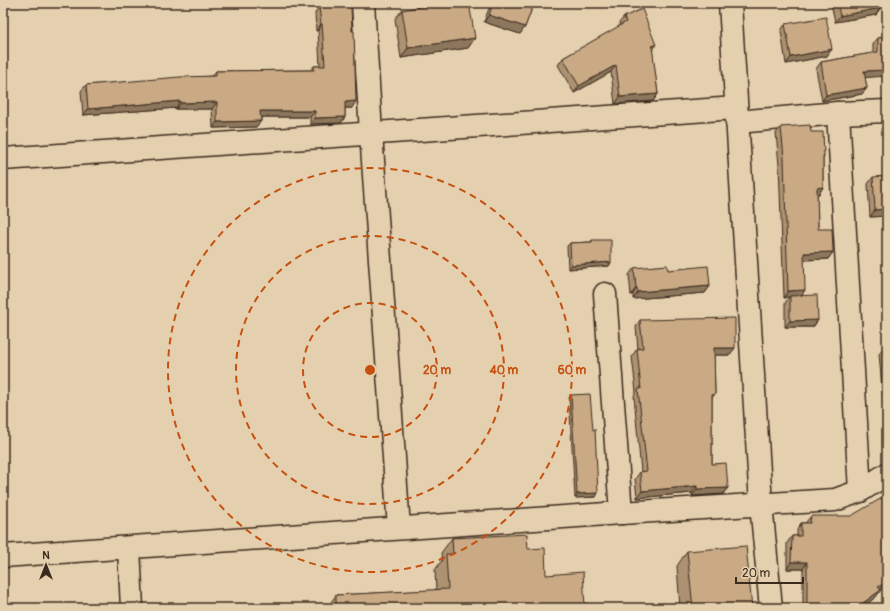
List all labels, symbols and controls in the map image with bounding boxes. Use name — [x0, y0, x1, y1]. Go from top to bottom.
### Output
centre of rings — [363, 363, 377, 377]
text: 20 m — [423, 363, 451, 378]
text: 40 m — [489, 363, 519, 378]
text: 60 m — [558, 363, 587, 378]
north arrow — [26, 545, 66, 585]
text: N — [42, 549, 50, 562]
scale bar — [736, 559, 803, 585]
text: 20 m — [742, 566, 771, 581]

